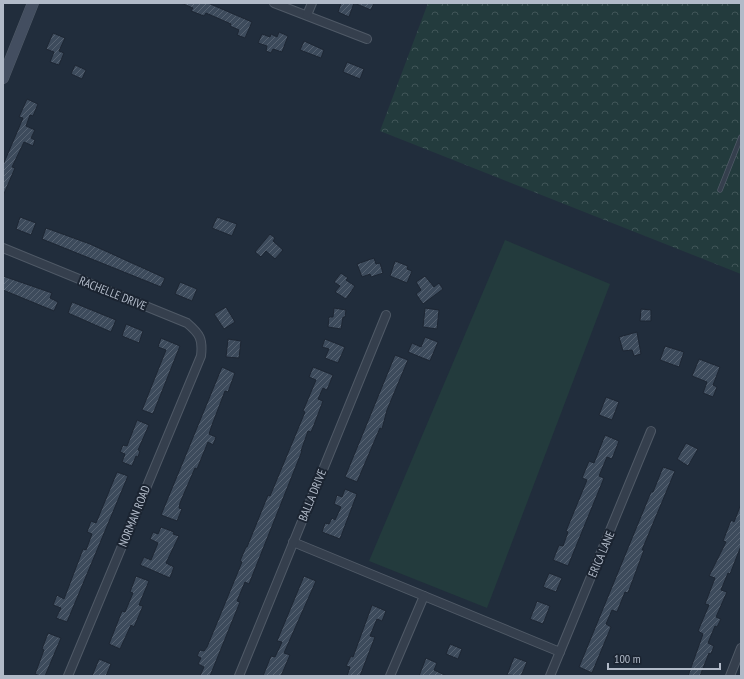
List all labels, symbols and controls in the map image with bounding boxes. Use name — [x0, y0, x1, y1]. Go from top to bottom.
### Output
street label: RACHELLE DRIVE — [77, 273, 149, 313]
street label: BALLA DRIVE — [295, 467, 329, 523]
street label: NORMAN ROAD — [115, 483, 153, 549]
street label: ERICA LANE — [585, 528, 617, 580]
scale bar — [608, 645, 720, 671]
text: 100 m — [614, 651, 641, 666]

